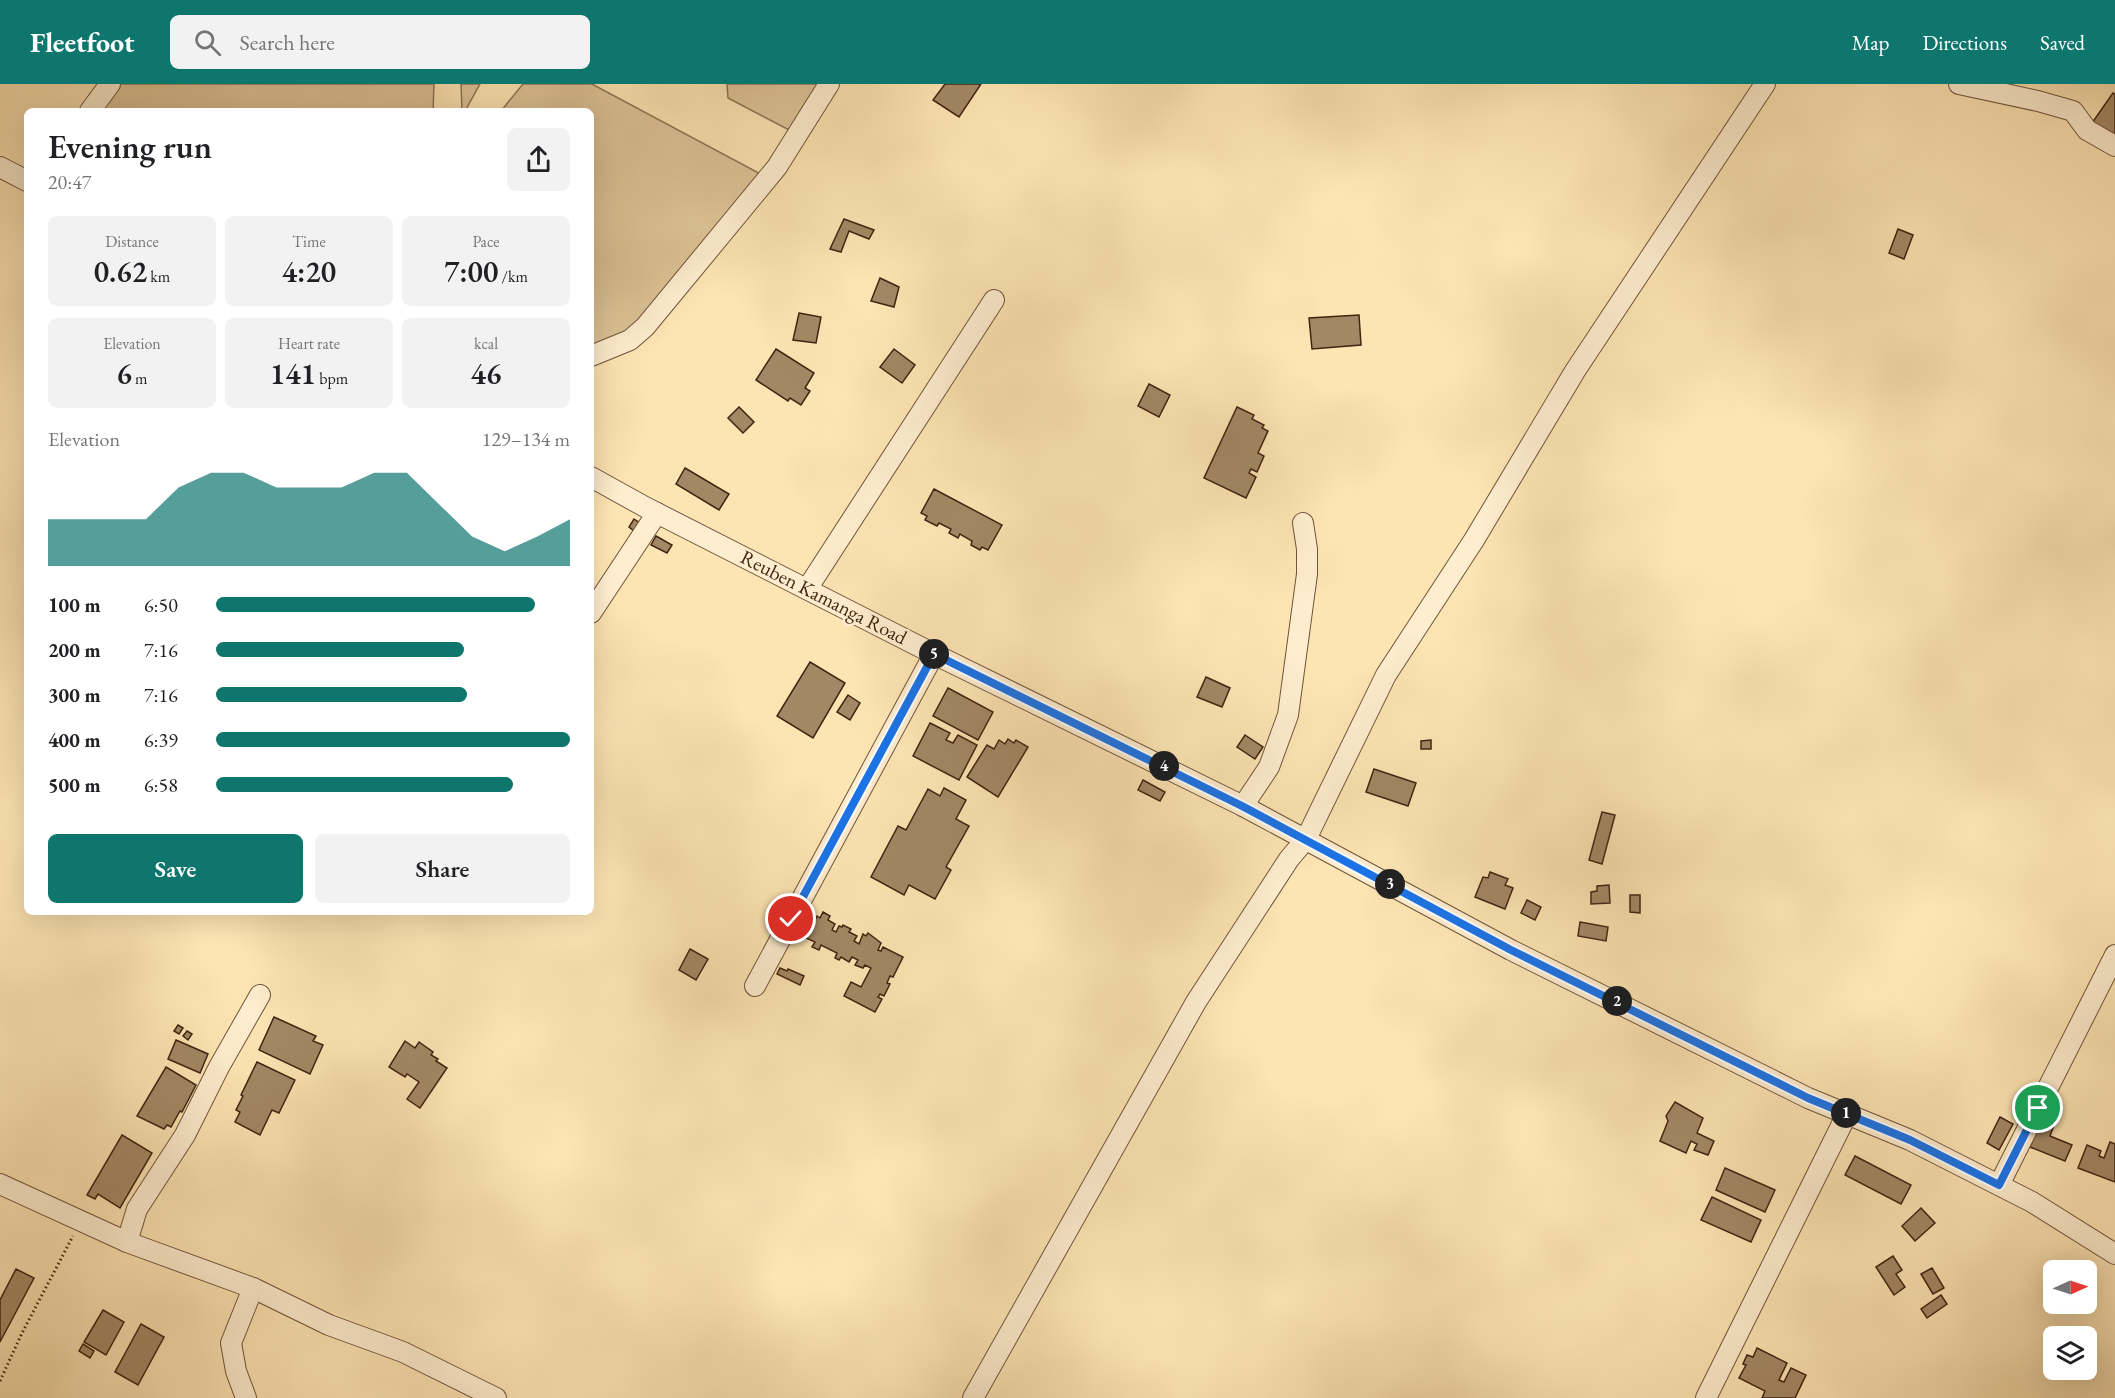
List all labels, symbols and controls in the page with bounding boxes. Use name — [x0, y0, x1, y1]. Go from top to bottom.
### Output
search box — [170, 15, 590, 69]
text: Fleetfoot — [30, 24, 134, 60]
icon: search — [191, 26, 224, 59]
text: Search here — [239, 28, 335, 57]
text: Map — [1852, 29, 1889, 56]
text: Directions — [1922, 29, 2007, 56]
text: Saved — [2040, 29, 2085, 56]
text: Evening run — [48, 125, 212, 168]
button: share — [507, 128, 570, 191]
text: 20:47 — [48, 169, 91, 195]
text: Distance — [105, 231, 159, 252]
text: Time — [292, 231, 326, 252]
text: Pace — [473, 231, 499, 252]
text: 0.62 — [94, 252, 147, 291]
text: 4:20 — [282, 252, 336, 291]
text: 7:00 — [444, 252, 498, 291]
text: km — [147, 266, 170, 287]
text: /km — [498, 266, 528, 287]
text: Elevation — [103, 333, 161, 354]
text: Heart rate — [278, 333, 340, 354]
text: kcal — [474, 333, 498, 354]
text: 6 — [116, 354, 132, 393]
text: 141 — [270, 354, 316, 393]
text: 46 — [471, 354, 501, 393]
text: m — [132, 368, 148, 389]
text: bpm — [316, 368, 348, 389]
text: Elevation — [48, 426, 120, 452]
text: 129–134 m — [482, 426, 570, 452]
street label: Reuben Kamanga Road — [736, 544, 912, 651]
text: 100 m — [48, 592, 101, 618]
text: 6:50 — [144, 592, 178, 618]
text: 200 m — [48, 637, 101, 663]
text: 7:16 — [144, 637, 178, 663]
pin: 5 — [919, 639, 949, 669]
text: 5 — [930, 643, 938, 664]
text: 300 m — [48, 682, 101, 708]
text: 7:16 — [144, 682, 178, 708]
text: 400 m — [48, 727, 101, 753]
text: 6:39 — [144, 727, 178, 753]
pin: 4 — [1149, 751, 1179, 781]
text: 4 — [1160, 755, 1168, 776]
text: 500 m — [48, 772, 101, 798]
text: 6:58 — [144, 772, 178, 798]
button: Save — [48, 834, 303, 903]
button: Share — [315, 834, 570, 903]
pin: 3 — [1375, 869, 1405, 899]
text: 3 — [1386, 873, 1394, 894]
pin — [765, 893, 816, 944]
icon: check — [774, 902, 807, 935]
pin: 2 — [1602, 986, 1632, 1016]
text: 2 — [1613, 990, 1621, 1011]
pin — [2012, 1082, 2063, 1133]
icon: arrive — [2021, 1091, 2054, 1124]
pin: 1 — [1831, 1098, 1861, 1128]
text: 1 — [1842, 1102, 1850, 1123]
north arrow — [2043, 1260, 2097, 1314]
map controls — [2043, 1260, 2097, 1380]
button: layers — [2043, 1326, 2097, 1380]

